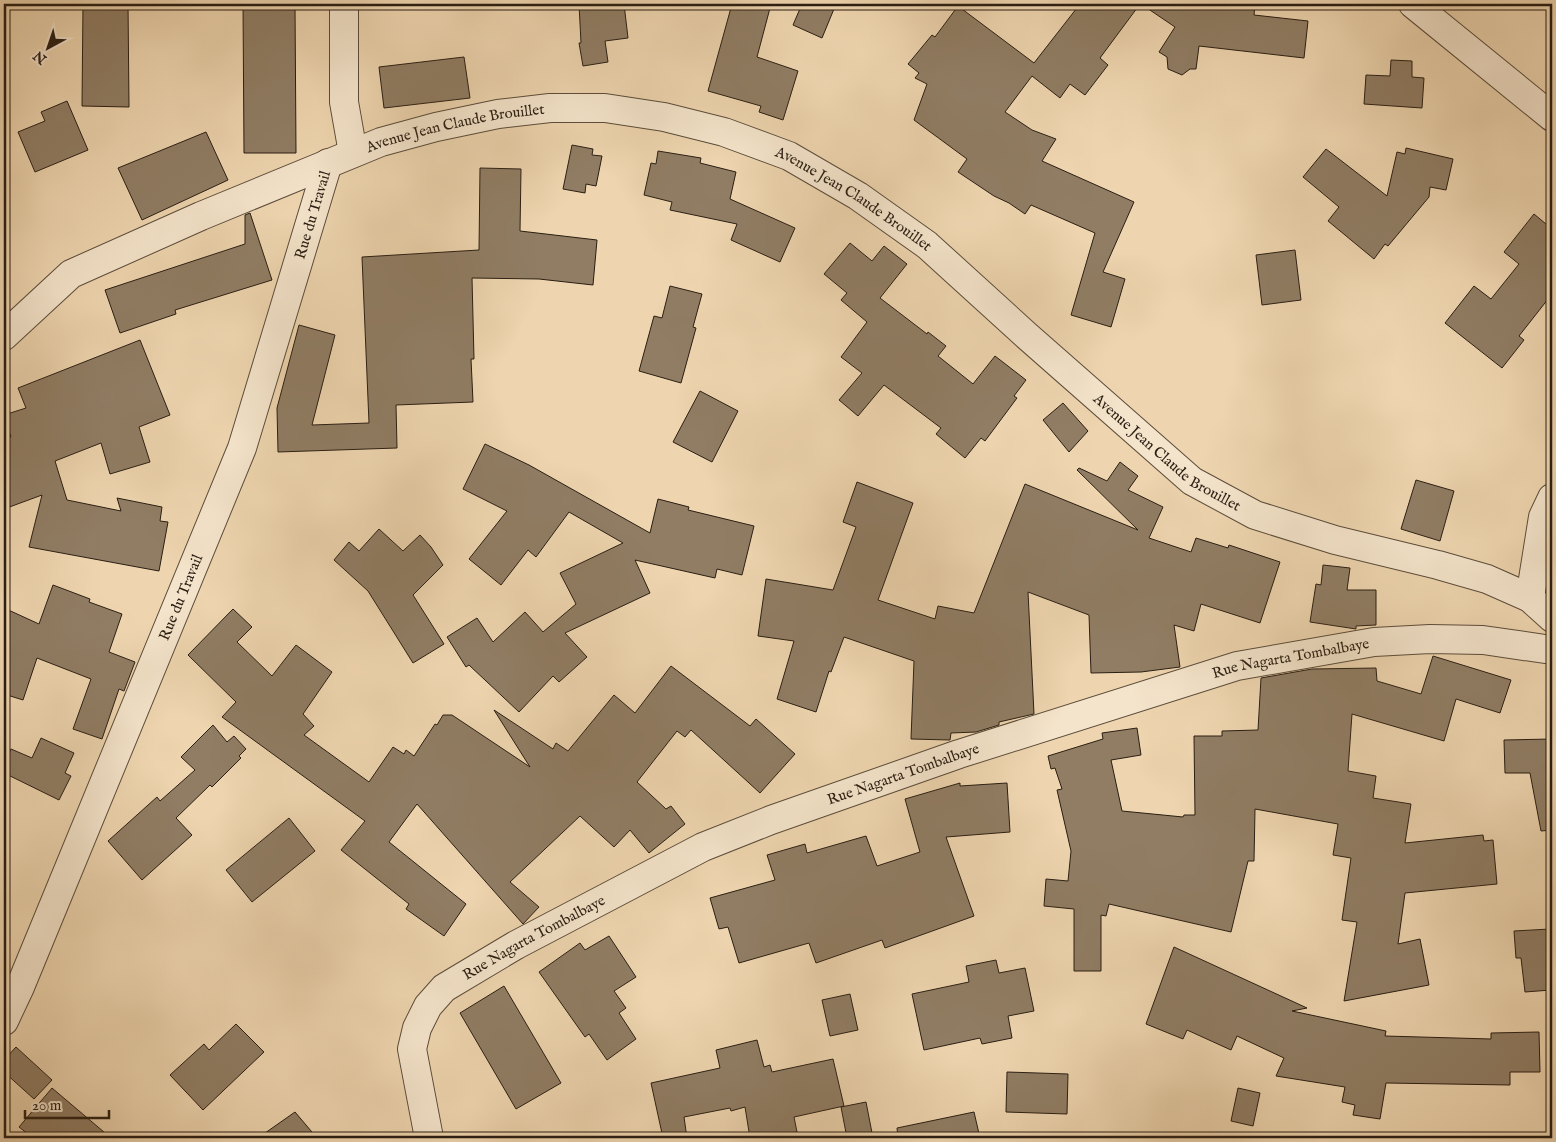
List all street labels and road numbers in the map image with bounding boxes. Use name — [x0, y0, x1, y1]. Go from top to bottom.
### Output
street label: Avenue Jean Claude Brouillet — [362, 99, 545, 157]
street label: Avenue Jean Claude Brouillet — [772, 142, 936, 255]
street label: Rue du Travail — [290, 168, 335, 261]
street label: Avenue Jean Claude Brouillet — [1089, 389, 1244, 515]
street label: Rue du Travail — [154, 551, 207, 643]
street label: Rue Nagarta Tombalbaye — [1210, 634, 1371, 683]
street label: Rue Nagarta Tombalbaye — [825, 739, 982, 809]
street label: Rue Nagarta Tombalbaye — [459, 891, 608, 984]

